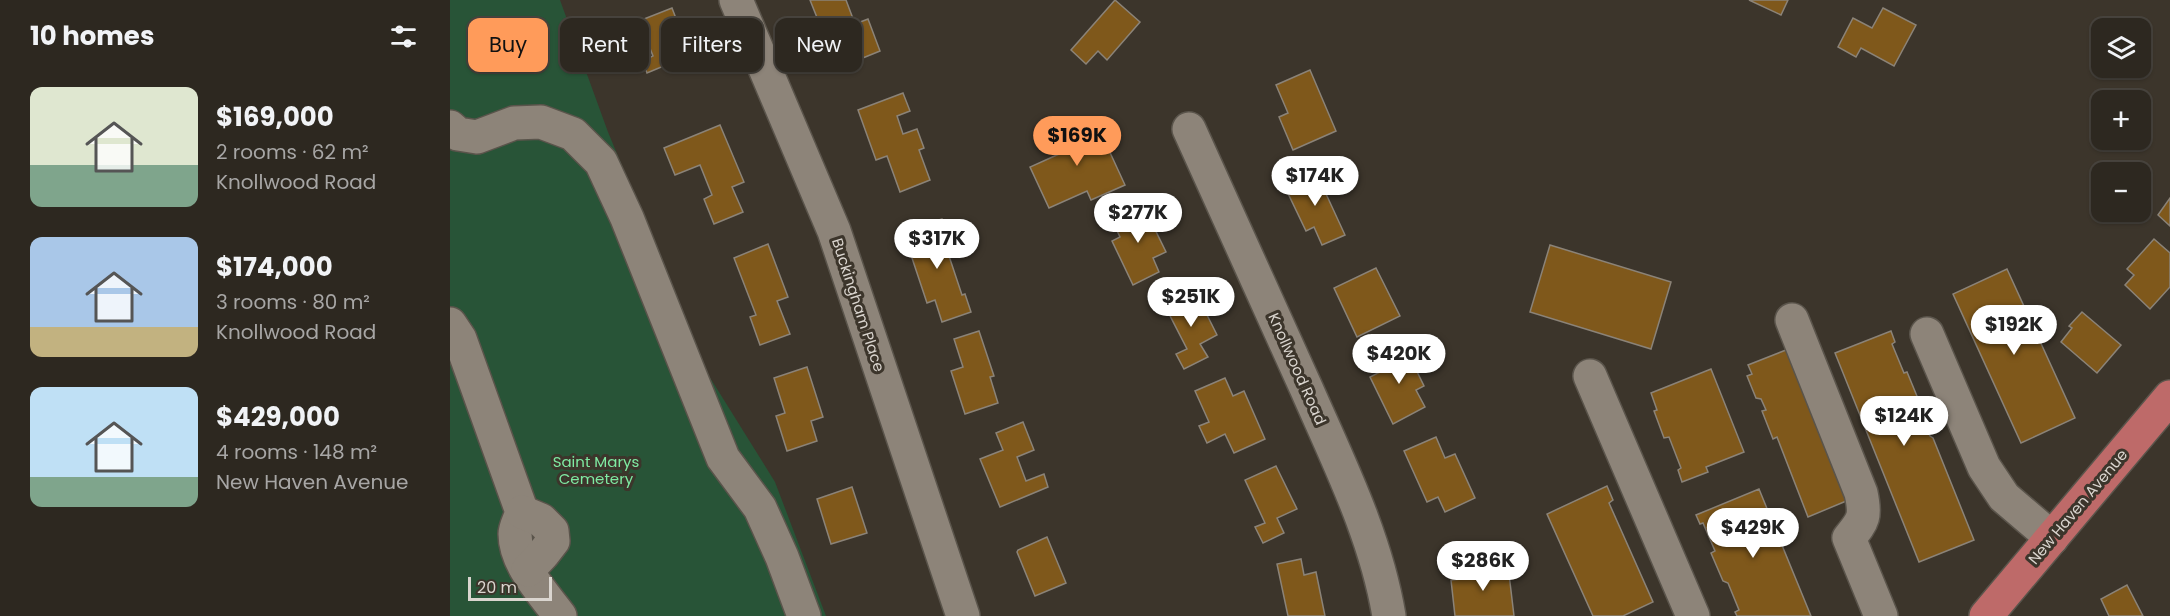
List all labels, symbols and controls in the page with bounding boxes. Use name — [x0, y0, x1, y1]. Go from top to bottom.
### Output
text: 10 homes — [30, 18, 154, 54]
chip: Buy — [468, 18, 548, 72]
chip: Rent — [560, 18, 649, 72]
chip: Filters — [661, 18, 763, 72]
chip: New — [775, 18, 862, 72]
map controls — [2091, 18, 2151, 222]
button: layers — [2091, 18, 2151, 78]
icon: filters — [387, 20, 420, 53]
button: + — [2091, 90, 2151, 150]
text: $169,000 — [216, 99, 334, 135]
icon: home — [78, 111, 150, 183]
pin: $169K — [1035, 116, 1119, 167]
text: $169K — [1047, 121, 1107, 149]
text: 2 rooms · 62 m² — [216, 138, 369, 166]
pin: $174K — [1273, 156, 1357, 207]
text: $174K — [1286, 161, 1344, 189]
button: − — [2091, 162, 2151, 222]
text: Knollwood Road — [216, 168, 376, 196]
pin: $277K — [1096, 193, 1180, 244]
text: $277K — [1108, 198, 1168, 226]
pin: $317K — [895, 219, 979, 270]
text: $317K — [908, 224, 966, 252]
street label: Buckingham Place — [827, 235, 890, 374]
text: $174,000 — [216, 249, 333, 285]
icon: home — [78, 261, 150, 333]
pin: $251K — [1149, 277, 1233, 328]
text: $251K — [1161, 282, 1221, 310]
text: 3 rooms · 80 m² — [216, 288, 370, 316]
pin: $192K — [1972, 305, 2056, 356]
street label: Knollwood Road — [1263, 310, 1331, 428]
text: $192K — [1985, 310, 2043, 338]
text: Knollwood Road — [216, 318, 376, 346]
pin: $420K — [1357, 334, 1441, 385]
text: $420K — [1366, 339, 1432, 367]
pin: $124K — [1862, 396, 1946, 447]
text: $429,000 — [216, 399, 340, 435]
text: $124K — [1874, 401, 1934, 429]
icon: home — [78, 411, 150, 483]
text: 4 rooms · 148 m² — [216, 438, 377, 466]
street label: New Haven Avenue — [2023, 445, 2132, 569]
park label: Saint Marys Cemetery — [553, 451, 639, 489]
text: New Haven Avenue — [216, 468, 408, 496]
pin: $429K — [1711, 508, 1795, 559]
text: $429K — [1721, 513, 1785, 541]
pin: $286K — [1441, 541, 1525, 592]
text: $286K — [1451, 546, 1515, 574]
scale bar — [468, 574, 552, 602]
text: 20 m — [477, 576, 517, 599]

